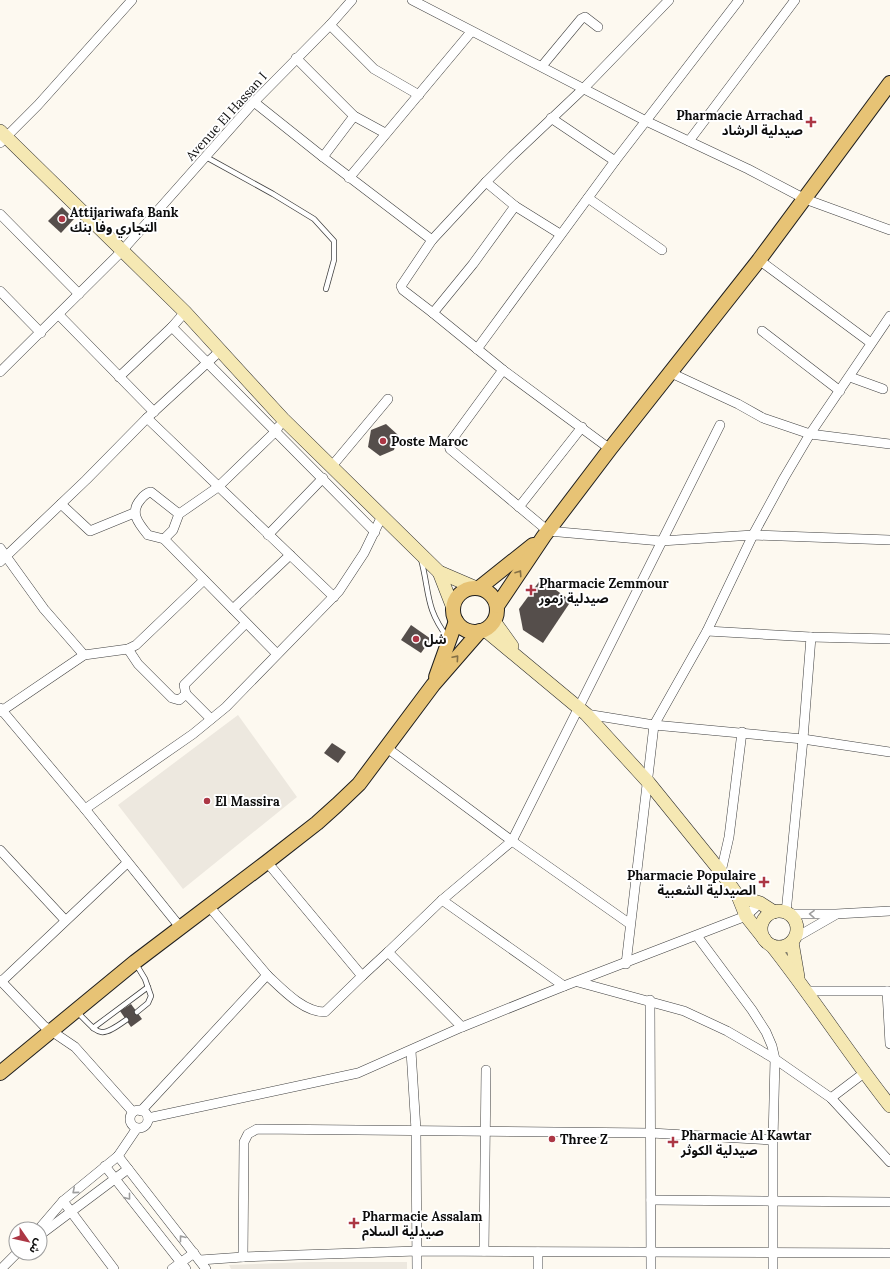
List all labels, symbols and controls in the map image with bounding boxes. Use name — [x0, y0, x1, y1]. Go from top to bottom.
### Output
street label: Avenue El Hassan I — [181, 68, 271, 165]
place label: Pharmacie Arrachad صيدلية الرشاد — [676, 107, 803, 139]
marker: Pharmacie Arrachad صيدلية الرشاد — [806, 117, 816, 127]
place label: Attijariwafa Bank التجاري وفا بنك — [70, 204, 179, 238]
marker: Attijariwafa Bank التجاري وفا بنك — [57, 214, 67, 224]
place label: Poste Maroc — [391, 433, 468, 450]
marker: Poste Maroc — [378, 436, 388, 446]
one-way arrow — [514, 571, 521, 578]
place label: Pharmacie Zemmour صيدلية زمور — [538, 575, 670, 607]
marker: Pharmacie Zemmour صيدلية زمور — [526, 585, 536, 595]
place label: شل — [424, 631, 447, 648]
marker: شل — [411, 634, 421, 644]
one-way arrow — [452, 655, 459, 663]
place label: El Massira — [215, 793, 280, 810]
marker: El Massira — [202, 796, 212, 806]
place label: Pharmacie Populaire الصيدلية الشعبية — [627, 867, 756, 899]
marker: Pharmacie Populaire الصيدلية الشعبية — [759, 877, 769, 887]
one-way arrow — [809, 910, 815, 918]
place label: Pharmacie Al Kawtar صيدلية الكوثر — [680, 1127, 812, 1159]
place label: Three Z — [560, 1131, 608, 1148]
marker: Three Z — [547, 1134, 557, 1144]
marker: Pharmacie Al Kawtar صيدلية الكوثر — [668, 1137, 678, 1147]
one-way arrow — [72, 1187, 79, 1194]
one-way arrow — [124, 1193, 131, 1200]
place label: Pharmacie Assalam صيدلية السلام — [362, 1208, 482, 1241]
marker: Pharmacie Assalam صيدلية السلام — [349, 1218, 359, 1228]
north arrow — [8, 1221, 48, 1261]
text: ش — [26, 1236, 46, 1257]
one-way arrow — [180, 1236, 187, 1243]

